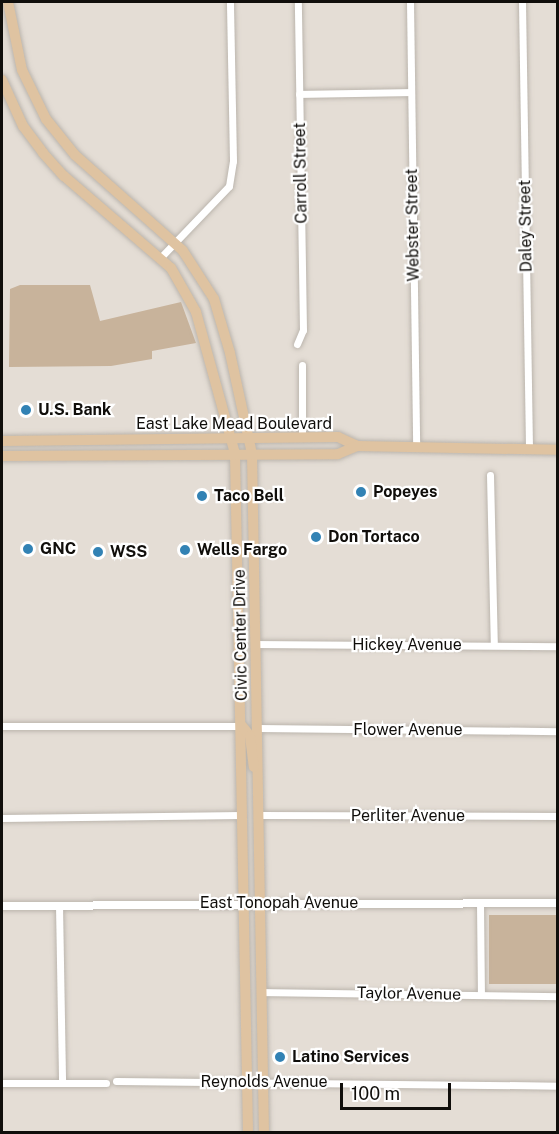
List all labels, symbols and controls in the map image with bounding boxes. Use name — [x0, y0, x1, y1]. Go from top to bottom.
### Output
street label: Carroll Street — [291, 122, 311, 224]
street label: Webster Street — [402, 168, 424, 282]
street label: Daley Street — [516, 180, 536, 272]
place label: U.S. Bank — [38, 400, 111, 420]
marker: U.S. Bank — [19, 403, 33, 417]
street label: East Lake Mead Boulevard — [136, 414, 332, 434]
place label: Popeyes — [373, 482, 437, 502]
marker: Popeyes — [354, 485, 368, 499]
place label: Taco Bell — [214, 486, 284, 506]
marker: Taco Bell — [195, 489, 209, 503]
place label: Don Tortaco — [328, 527, 420, 547]
marker: Don Tortaco — [309, 530, 323, 544]
place label: GNC — [40, 539, 76, 559]
place label: Wells Fargo — [197, 540, 287, 560]
marker: GNC — [21, 542, 35, 556]
place label: WSS — [110, 542, 147, 562]
marker: Wells Fargo — [178, 543, 192, 557]
marker: WSS — [91, 545, 105, 559]
street label: Civic Center Drive — [230, 569, 252, 701]
street label: Hickey Avenue — [352, 635, 462, 655]
street label: Flower Avenue — [353, 720, 463, 740]
street label: Perliter Avenue — [351, 806, 465, 826]
street label: East Tonopah Avenue — [200, 893, 358, 913]
street label: Taylor Avenue — [357, 983, 461, 1005]
place label: Latino Services — [292, 1047, 409, 1067]
marker: Latino Services — [273, 1050, 287, 1064]
scale bar — [343, 1071, 454, 1109]
street label: Reynolds Avenue — [200, 1072, 328, 1092]
text: 100 m — [351, 1083, 400, 1104]

